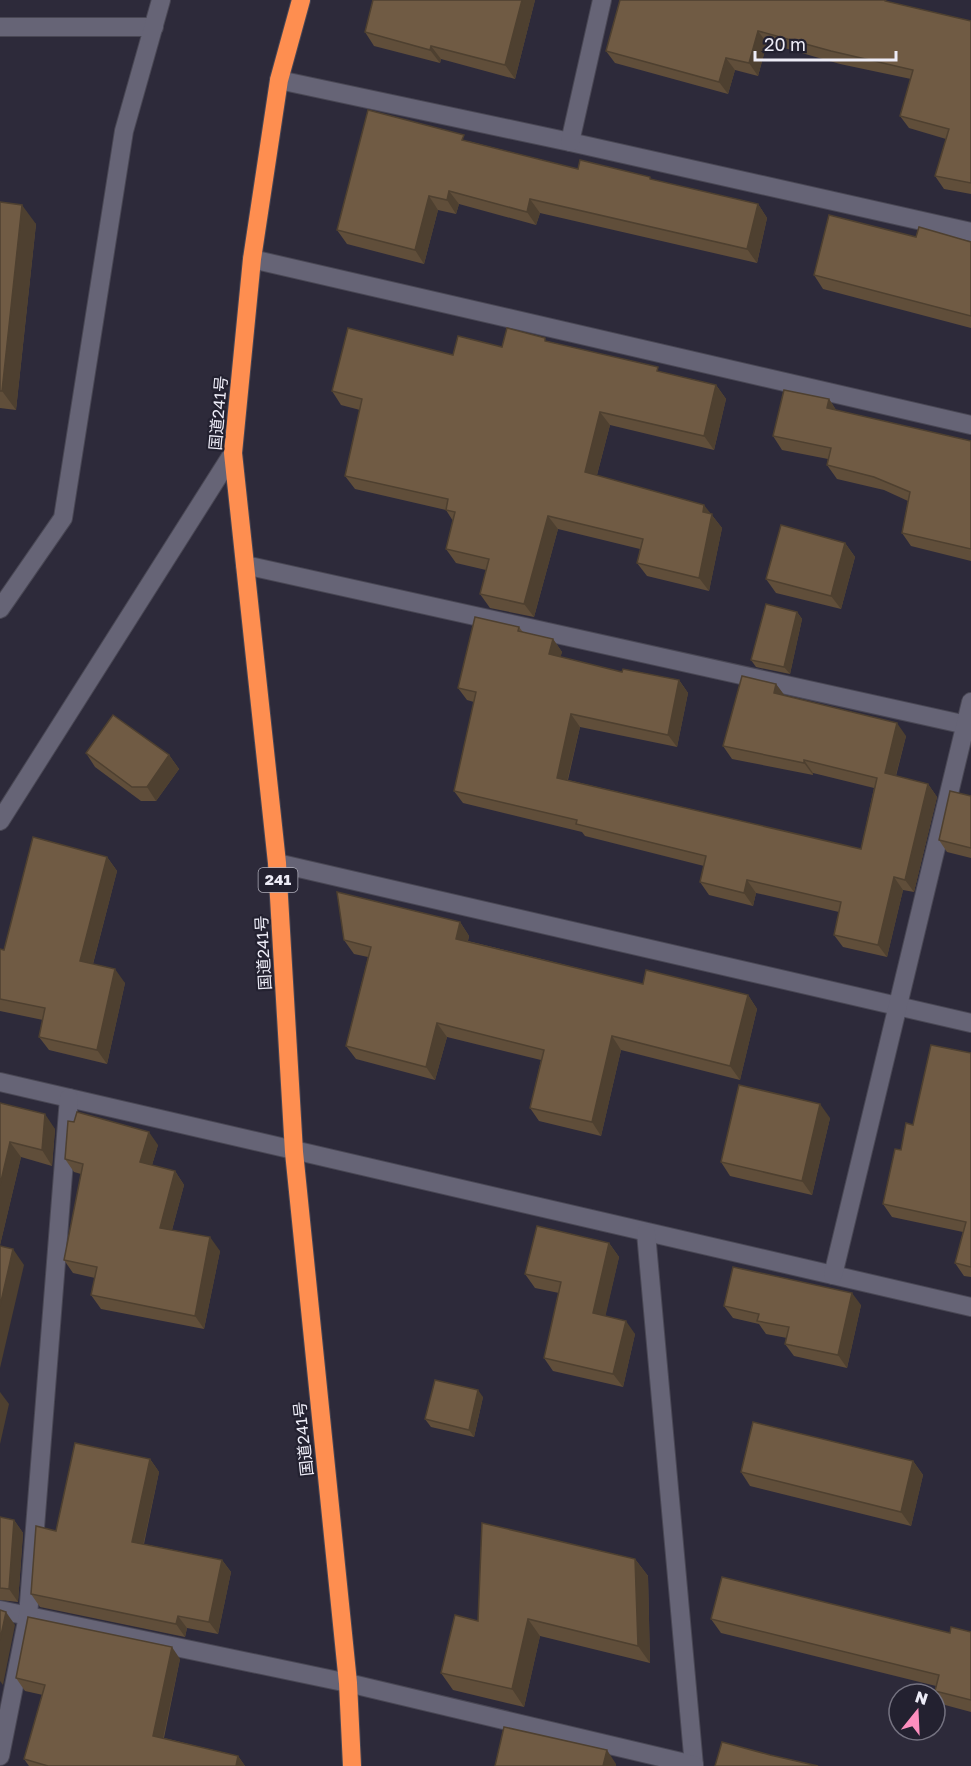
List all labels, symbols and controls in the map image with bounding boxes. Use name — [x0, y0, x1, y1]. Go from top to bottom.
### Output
scale bar — [755, 24, 896, 62]
text: 20 m — [764, 33, 806, 55]
street label: 国道241号 — [205, 375, 231, 451]
road number: 241 — [258, 868, 298, 892]
street label: 国道241号 — [251, 915, 275, 991]
street label: 国道241号 — [289, 1401, 317, 1477]
north arrow — [887, 1682, 947, 1742]
text: N — [913, 1686, 931, 1709]

